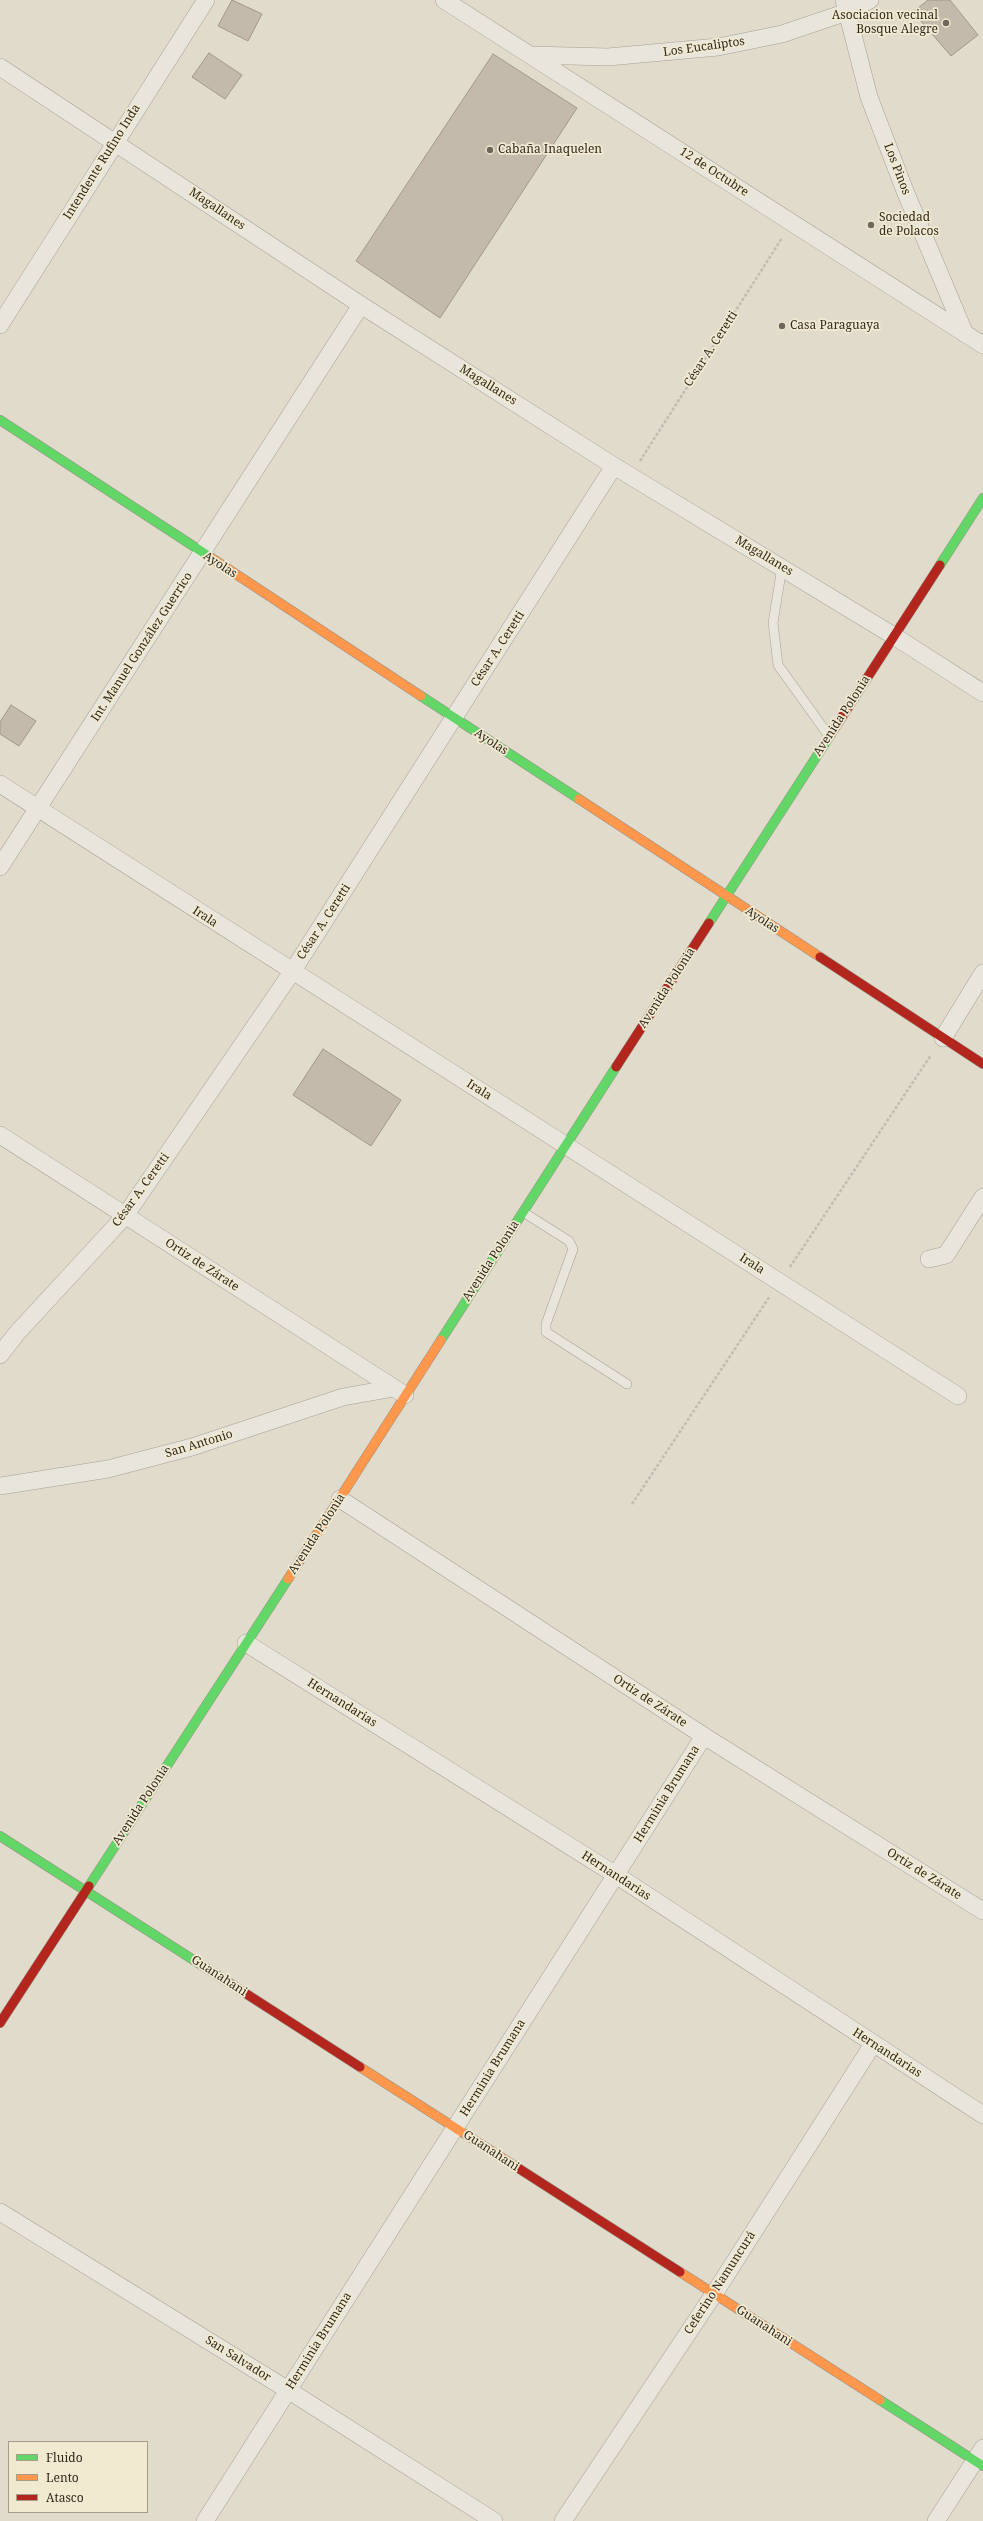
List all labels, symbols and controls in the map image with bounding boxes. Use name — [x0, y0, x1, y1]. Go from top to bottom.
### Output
place label: Asociacion vecinal Bosque Alegre — [832, 9, 938, 37]
marker: Asociacion vecinal Bosque Alegre — [941, 18, 951, 28]
street label: Los Eucaliptos — [662, 34, 746, 60]
street label: Intendente Rufino Inda — [61, 102, 143, 222]
street label: Los Pinos — [881, 141, 913, 197]
place label: Cabaña Inaquelen — [498, 143, 602, 157]
street label: 12 de Octubre — [677, 144, 751, 200]
marker: Cabaña Inaquelen — [485, 145, 495, 155]
street label: Magallanes — [186, 185, 248, 233]
place label: Sociedad de Polacos — [879, 211, 939, 239]
marker: Sociedad de Polacos — [866, 220, 876, 230]
street label: César A. Ceretti — [681, 308, 741, 390]
place label: Casa Paraguaya — [790, 319, 880, 333]
marker: Casa Paraguaya — [777, 321, 787, 331]
street label: Magallanes — [457, 362, 519, 408]
street label: Magallanes — [732, 533, 796, 579]
street label: Ayolas — [200, 549, 240, 581]
street label: Int. Manuel González Guerrico — [88, 570, 196, 724]
street label: César A. Ceretti — [468, 608, 528, 690]
street label: Avenida Polonia — [811, 673, 873, 759]
street label: Ayolas — [471, 726, 511, 758]
street label: César A. Ceretti — [294, 881, 354, 963]
street label: Irala — [190, 904, 220, 930]
street label: Ayolas — [742, 904, 782, 936]
street label: Avenida Polonia — [636, 945, 698, 1031]
street label: Irala — [464, 1077, 494, 1103]
street label: César A. Ceretti — [109, 1150, 173, 1230]
street label: Avenida Polonia — [460, 1218, 522, 1304]
street label: Ortiz de Zárate — [162, 1236, 242, 1294]
street label: Irala — [737, 1251, 767, 1277]
street label: San Antonio — [163, 1427, 235, 1461]
street label: Avenida Polonia — [286, 1491, 348, 1577]
street label: Ortiz de Zárate — [610, 1672, 690, 1730]
street label: Hernandarias — [304, 1676, 380, 1730]
street label: Herminia Brumana — [631, 1743, 703, 1845]
street label: Avenida Polonia — [110, 1762, 172, 1848]
street label: Ortiz de Zárate — [884, 1845, 964, 1903]
street label: Hernandarias — [579, 1848, 653, 1904]
street label: Guanahani — [188, 1953, 250, 1999]
street label: Herminia Brumana — [457, 2017, 529, 2119]
street label: Hernandarias — [850, 2025, 924, 2081]
street label: Guanahani — [460, 2128, 522, 2174]
street label: Ceferino Namuncurá — [681, 2229, 759, 2337]
street label: Herminia Brumana — [283, 2290, 355, 2392]
street label: Guanahani — [733, 2303, 795, 2349]
street label: San Salvador — [202, 2333, 274, 2385]
legend — [8, 2441, 148, 2513]
text: Fluido — [46, 2449, 83, 2466]
text: Lento — [46, 2469, 79, 2486]
text: Atasco — [46, 2489, 84, 2506]

